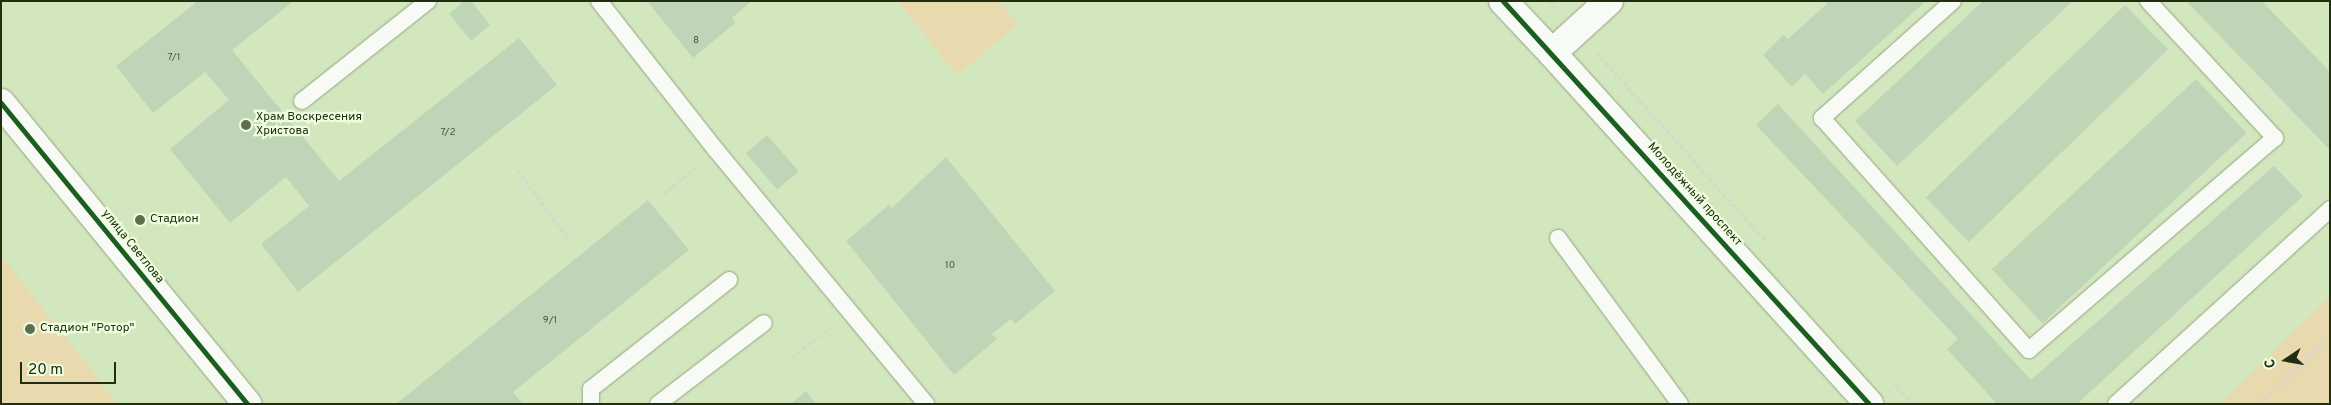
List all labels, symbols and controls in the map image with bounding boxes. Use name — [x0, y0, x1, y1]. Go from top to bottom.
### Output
house number: 8 — [693, 35, 699, 47]
house number: 7/1 — [168, 52, 180, 64]
place label: Храм Воскресения Христова — [256, 111, 362, 139]
marker: Храм Воскресения Христова — [240, 119, 252, 131]
house number: 7/2 — [440, 127, 456, 139]
street label: Молодёжный проспект — [1644, 140, 1744, 250]
street label: улица Светлова — [98, 207, 166, 287]
place label: Стадион — [150, 213, 199, 227]
marker: Стадион — [134, 214, 146, 226]
house number: 10 — [945, 260, 955, 272]
house number: 9/1 — [543, 315, 557, 327]
place label: Стадион "Ротор" — [40, 322, 134, 336]
marker: Стадион "Ротор" — [24, 323, 36, 335]
north arrow — [2261, 335, 2311, 385]
scale bar — [22, 352, 119, 384]
text: С — [2262, 357, 2280, 369]
text: 20 m — [28, 361, 63, 380]

